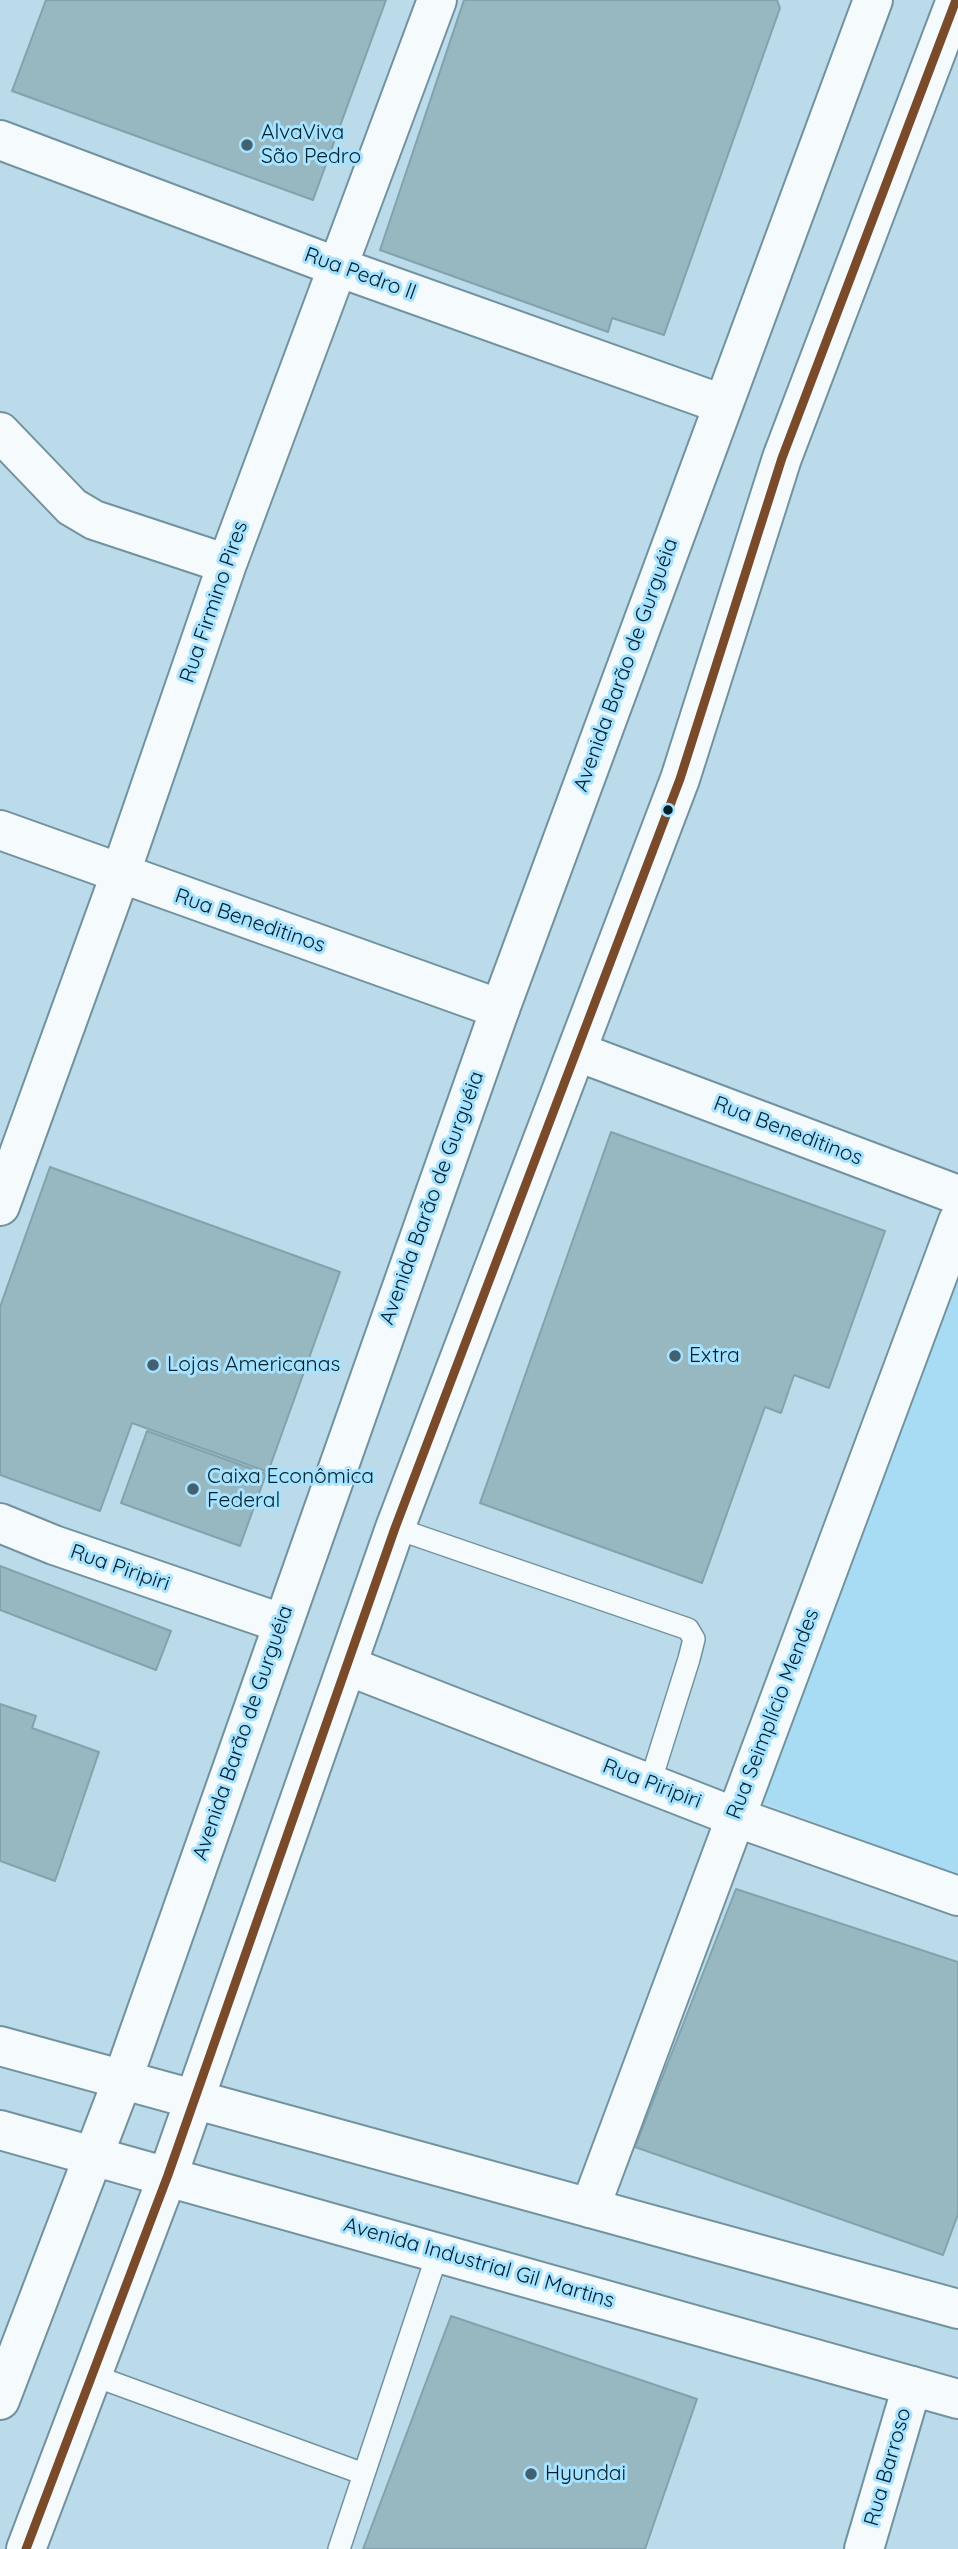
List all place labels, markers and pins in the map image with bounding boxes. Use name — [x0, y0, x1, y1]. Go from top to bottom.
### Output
place label: AlvaViva São Pedro — [261, 120, 361, 170]
marker: AlvaViva São Pedro — [239, 137, 255, 153]
unlabelled marker — [661, 803, 675, 817]
place label: Extra — [689, 1343, 740, 1369]
marker: Extra — [667, 1348, 683, 1364]
place label: Lojas Americanas — [167, 1352, 340, 1378]
marker: Lojas Americanas — [145, 1357, 161, 1373]
place label: Caixa Econômica Federal — [207, 1464, 374, 1514]
marker: Caixa Econômica Federal — [185, 1481, 201, 1497]
place label: Hyundai — [545, 2461, 626, 2487]
marker: Hyundai — [523, 2466, 539, 2482]

